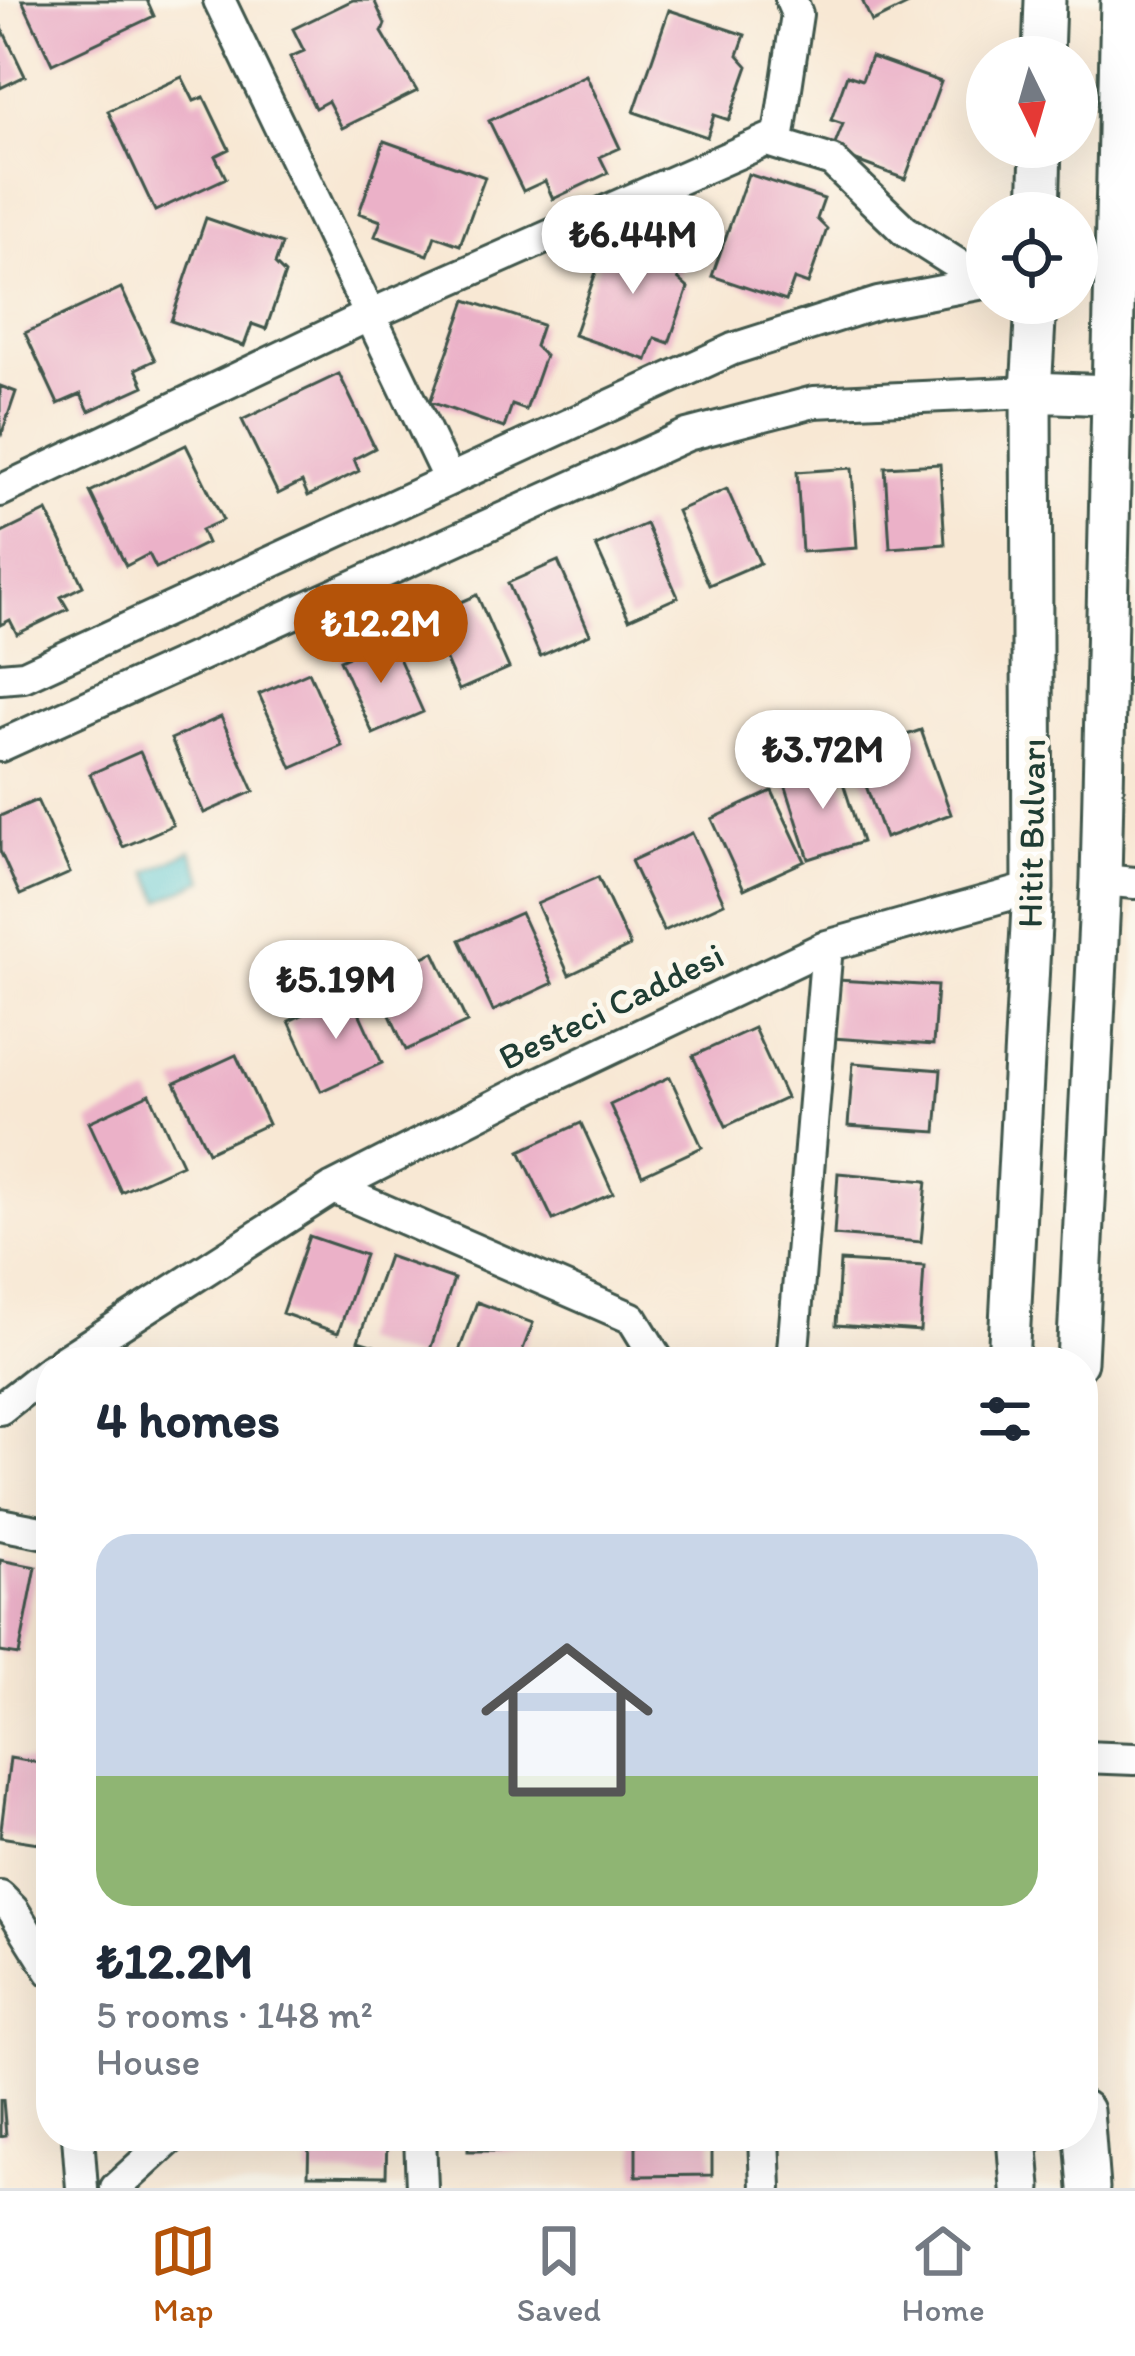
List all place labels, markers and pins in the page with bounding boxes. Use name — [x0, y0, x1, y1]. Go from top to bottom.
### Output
pin: ₺6.44M — [535, 195, 731, 297]
pin: ₺12.2M — [283, 584, 479, 686]
pin: ₺3.72M — [725, 710, 921, 812]
pin: ₺5.19M — [238, 940, 434, 1042]

